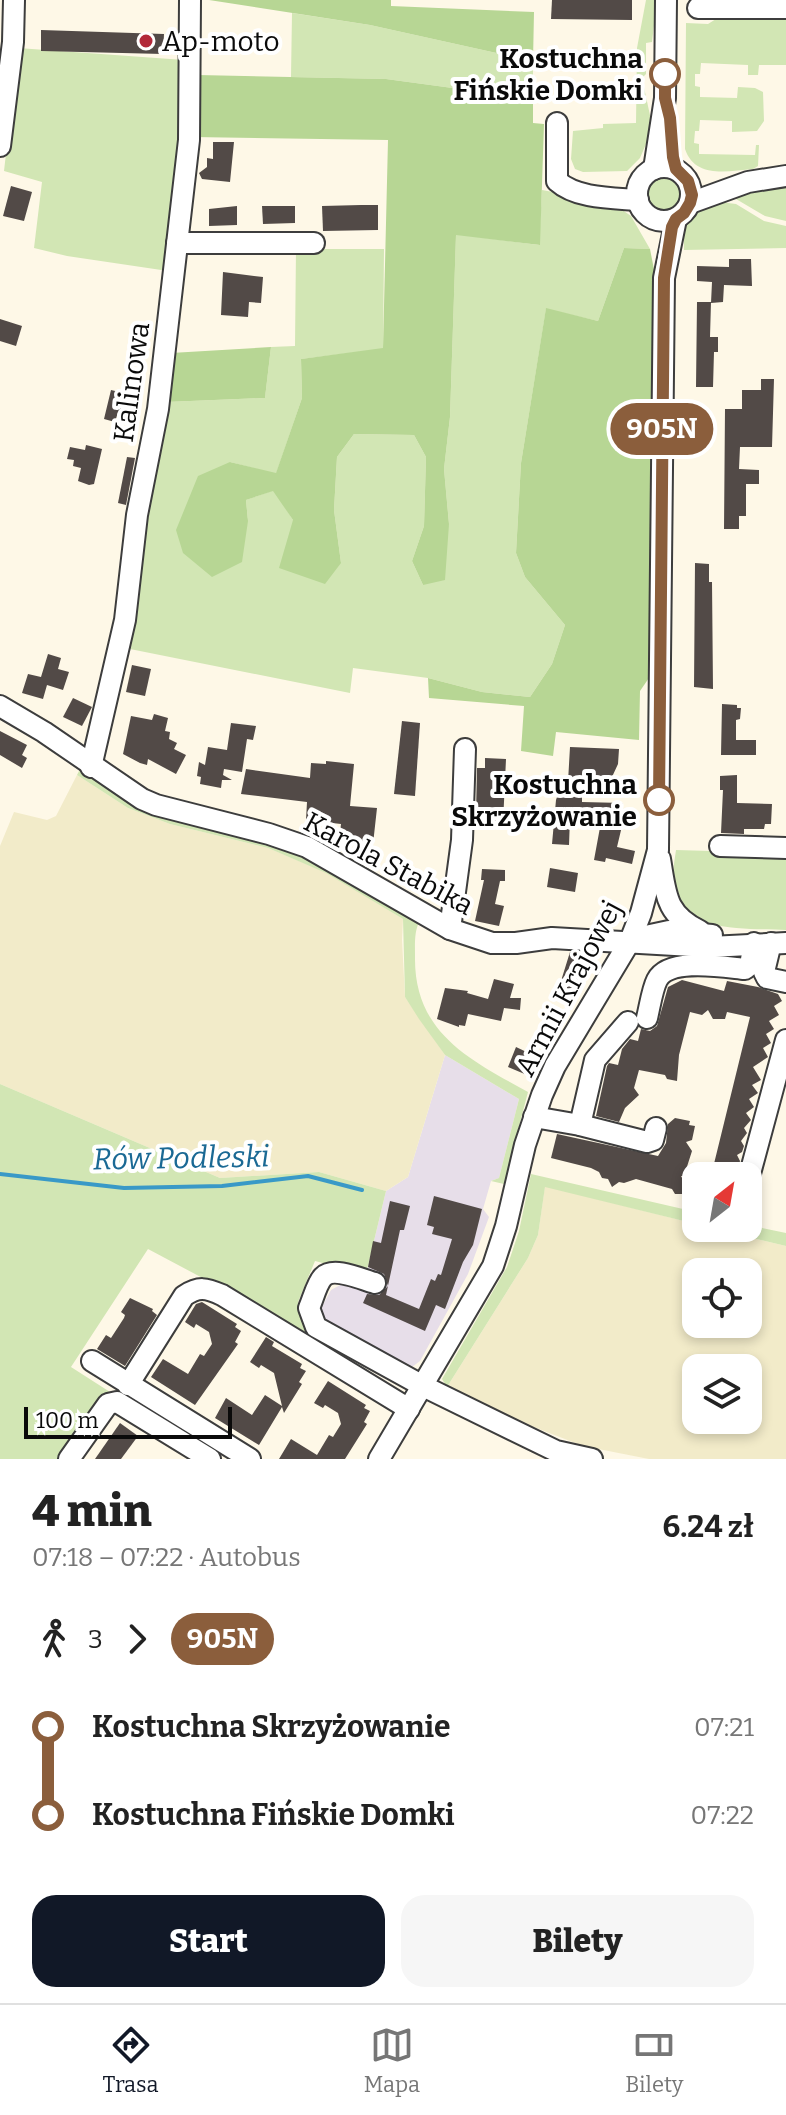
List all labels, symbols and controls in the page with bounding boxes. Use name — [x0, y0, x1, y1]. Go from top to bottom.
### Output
place label: Ap-moto — [162, 25, 279, 58]
marker: Ap-moto — [137, 32, 155, 50]
place label: Kostuchna Fińskie Domki — [453, 42, 643, 107]
marker: Kostuchna Fińskie Domki — [650, 59, 680, 89]
street label: Kalinowa — [107, 320, 156, 444]
line badge: 905N — [606, 403, 718, 455]
text: 905N — [626, 412, 698, 445]
place label: Kostuchna Skrzyżowanie — [451, 768, 637, 833]
marker: Kostuchna Skrzyżowanie — [644, 785, 674, 815]
street label: Karola Stabika — [298, 805, 479, 922]
street label: Armii Krajowej — [508, 895, 629, 1082]
water label: Rów Podleski — [92, 1138, 270, 1178]
north arrow — [682, 1162, 762, 1242]
map controls — [682, 1162, 762, 1434]
button: locate — [682, 1258, 762, 1338]
button: layers — [682, 1354, 762, 1434]
scale bar — [24, 1403, 232, 1439]
text: 100 m — [36, 1407, 99, 1434]
text: 4 min — [32, 1485, 152, 1538]
text: 6.24 zł — [662, 1509, 754, 1545]
text: 07:18 – 07:22 · Autobus — [32, 1542, 301, 1573]
icon: walk — [32, 1617, 76, 1661]
icon: forward — [115, 1617, 159, 1661]
text: 905N — [187, 1622, 258, 1655]
text: 3 — [88, 1624, 103, 1655]
text: Kostuchna Skrzyżowanie — [92, 1709, 450, 1745]
text: 07:21 — [694, 1712, 754, 1743]
text: Kostuchna Fińskie Domki — [92, 1797, 454, 1833]
text: 07:22 — [691, 1800, 754, 1831]
button: Start — [32, 1895, 385, 1987]
button: Bilety — [401, 1895, 754, 1987]
tab: Trasa — [103, 2023, 159, 2098]
tab: Mapa — [364, 2023, 420, 2098]
tab: Bilety — [625, 2023, 683, 2098]

